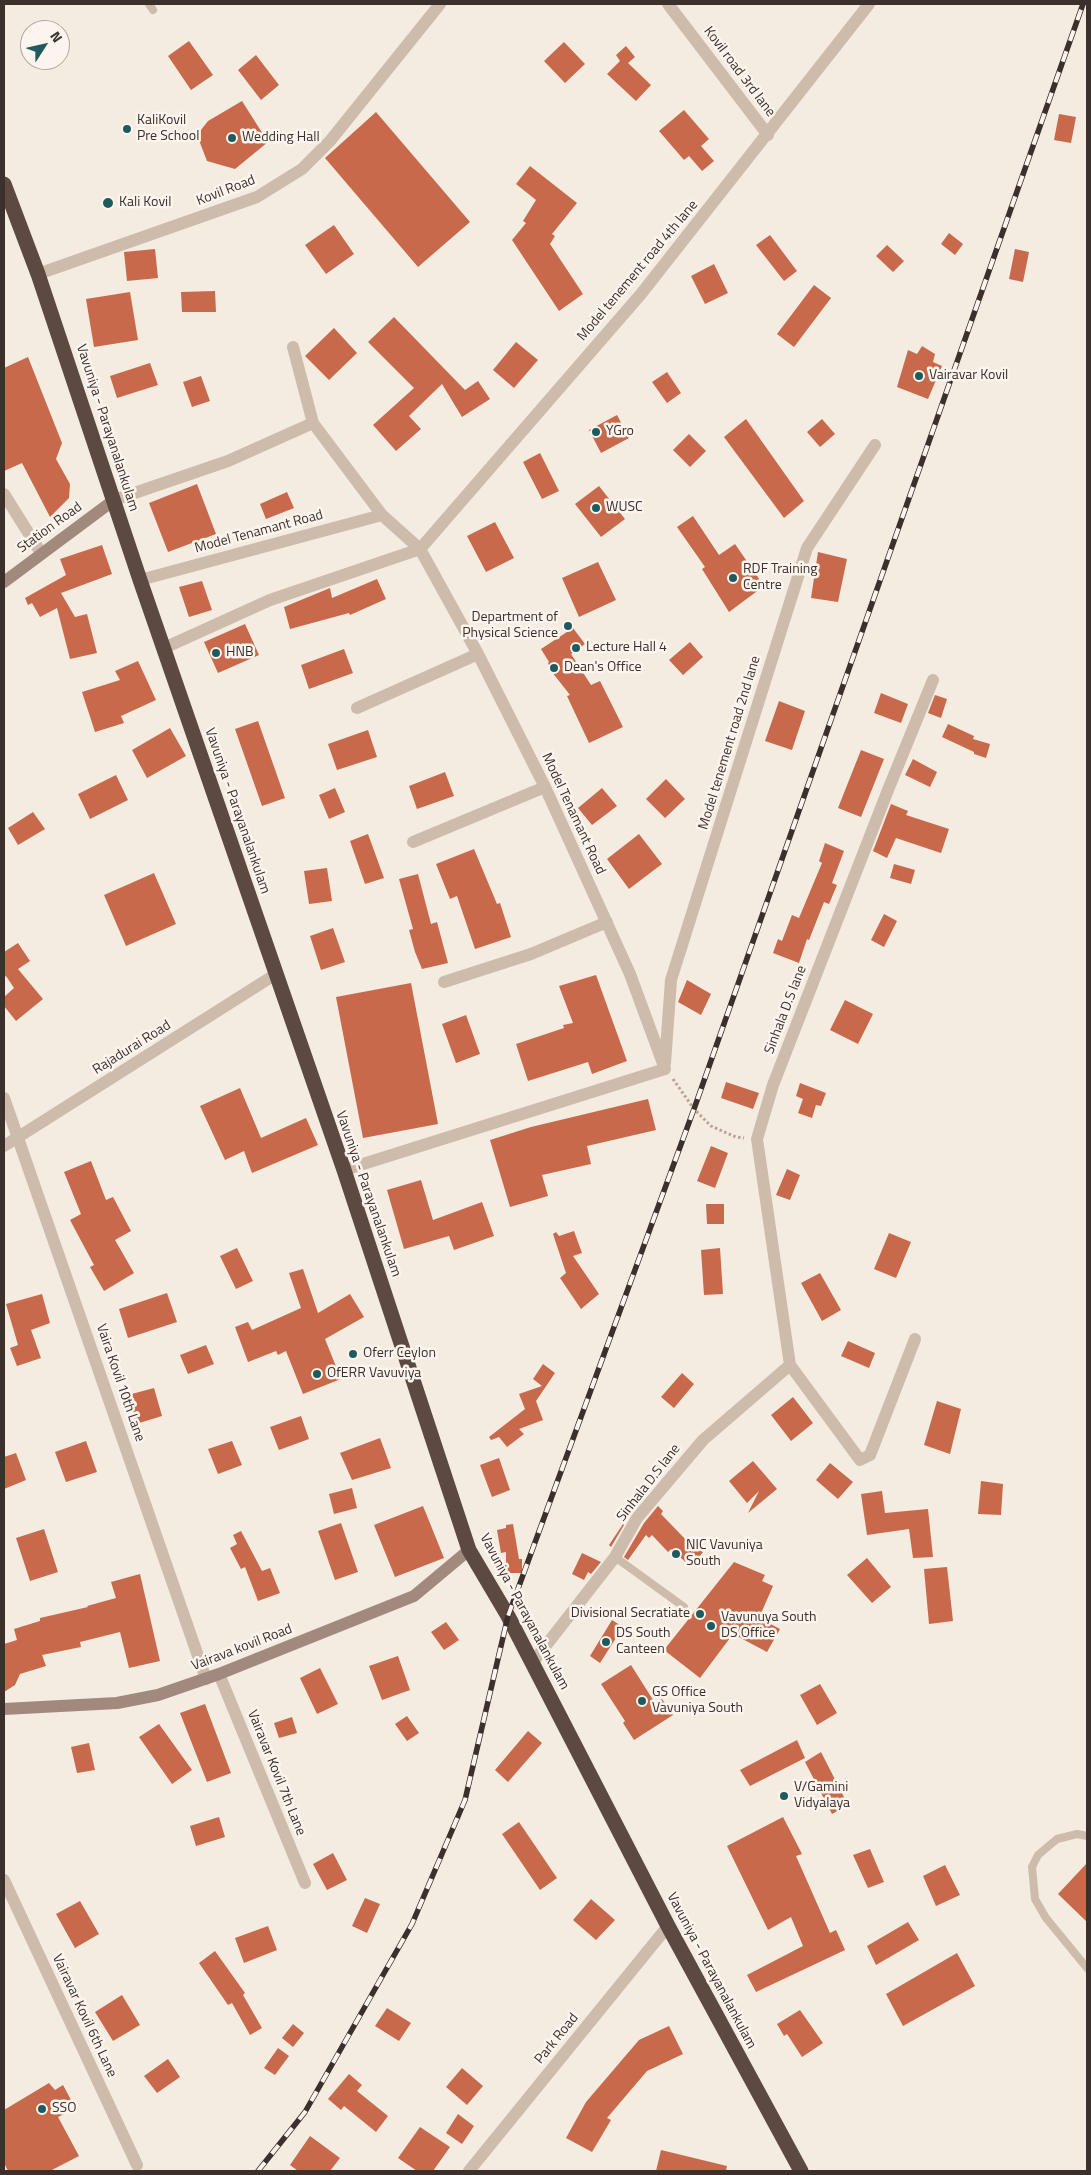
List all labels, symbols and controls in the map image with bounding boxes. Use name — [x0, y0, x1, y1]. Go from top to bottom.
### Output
north arrow — [20, 20, 70, 70]
street label: Kovil road 3rd lane — [700, 24, 778, 120]
text: N — [45, 27, 68, 47]
place label: KaliKovil Pre School — [137, 113, 199, 146]
marker: KaliKovil Pre School — [121, 123, 133, 135]
place label: Wedding Hall — [242, 130, 320, 146]
marker: Wedding Hall — [226, 132, 238, 144]
street label: Kovil Road — [194, 172, 258, 210]
place label: Kali Kovil — [119, 195, 171, 211]
marker: Kali Kovil — [101, 196, 115, 210]
street label: Model tenement road 4th lane — [574, 197, 702, 345]
street label: Vavuniya - Parayanalankulam — [72, 342, 142, 514]
place label: Vairavar Kovil — [929, 368, 1008, 384]
marker: Vairavar Kovil — [913, 370, 925, 382]
place label: YGro — [606, 424, 634, 440]
marker: YGro — [590, 426, 602, 438]
street label: Station Road — [14, 499, 86, 557]
place label: WUSC — [606, 500, 643, 516]
marker: WUSC — [590, 502, 602, 514]
street label: Model Tenamant Road — [193, 507, 325, 557]
place label: RDF Training Centre — [743, 562, 817, 594]
marker: RDF Training Centre — [727, 572, 739, 584]
place label: Department of Physical Science — [462, 610, 558, 642]
marker: Department of Physical Science — [562, 620, 574, 632]
place label: Lecture Hall 4 — [586, 640, 667, 656]
marker: Lecture Hall 4 — [570, 642, 582, 654]
place label: HNB — [226, 645, 254, 661]
marker: HNB — [210, 647, 222, 659]
street label: Model tenement road 2nd lane — [696, 654, 764, 832]
place label: Dean's Office — [564, 660, 642, 676]
marker: Dean's Office — [548, 662, 560, 674]
street label: Vavuniya - Parayanalankulam — [201, 726, 273, 896]
street label: Model Tenamant Road — [537, 751, 609, 877]
street label: Sinhala D.S lane — [761, 963, 811, 1057]
street label: Rajadurai Road — [90, 1017, 174, 1079]
street label: Vavuniya - Parayanalankulam — [332, 1109, 404, 1279]
street label: Vaira Kovil 10th Lane — [92, 1322, 148, 1444]
place label: Oferr Ceylon — [363, 1346, 436, 1362]
marker: Oferr Ceylon — [347, 1348, 359, 1360]
place label: OfERR Vavuviya — [327, 1366, 421, 1382]
marker: OfERR Vavuviya — [311, 1368, 323, 1380]
street label: Sinhala D.S lane — [614, 1441, 684, 1525]
street label: Vavuniya - Parayanalankulam — [476, 1531, 572, 1693]
place label: NIC Vavuniya South — [686, 1538, 763, 1570]
marker: NIC Vavuniya South — [670, 1548, 682, 1560]
place label: Divisional Secratiate — [571, 1606, 690, 1622]
marker: Divisional Secratiate — [694, 1608, 706, 1620]
place label: Vavunuya South DS Office — [721, 1610, 816, 1642]
marker: Vavunuya South DS Office — [705, 1620, 717, 1632]
street label: Vairava kovil Road — [189, 1621, 295, 1675]
place label: DS South Canteen — [616, 1626, 671, 1658]
marker: DS South Canteen — [600, 1636, 612, 1648]
place label: GS Office Vavuniya South — [652, 1685, 743, 1718]
marker: GS Office Vavuniya South — [636, 1695, 648, 1707]
street label: Vairavar Kovil 7th Lane — [243, 1708, 309, 1838]
place label: V/Gamini Vidyalaya — [794, 1780, 850, 1812]
marker: V/Gamini Vidyalaya — [778, 1790, 790, 1802]
street label: Vavuniya - Parayanalankulam — [663, 1890, 759, 2052]
street label: Vairavar Kovil 6th Lane — [48, 1952, 120, 2080]
street label: Park Road — [532, 2010, 582, 2068]
place label: SSO — [52, 2101, 76, 2117]
marker: SSO — [36, 2103, 48, 2115]

